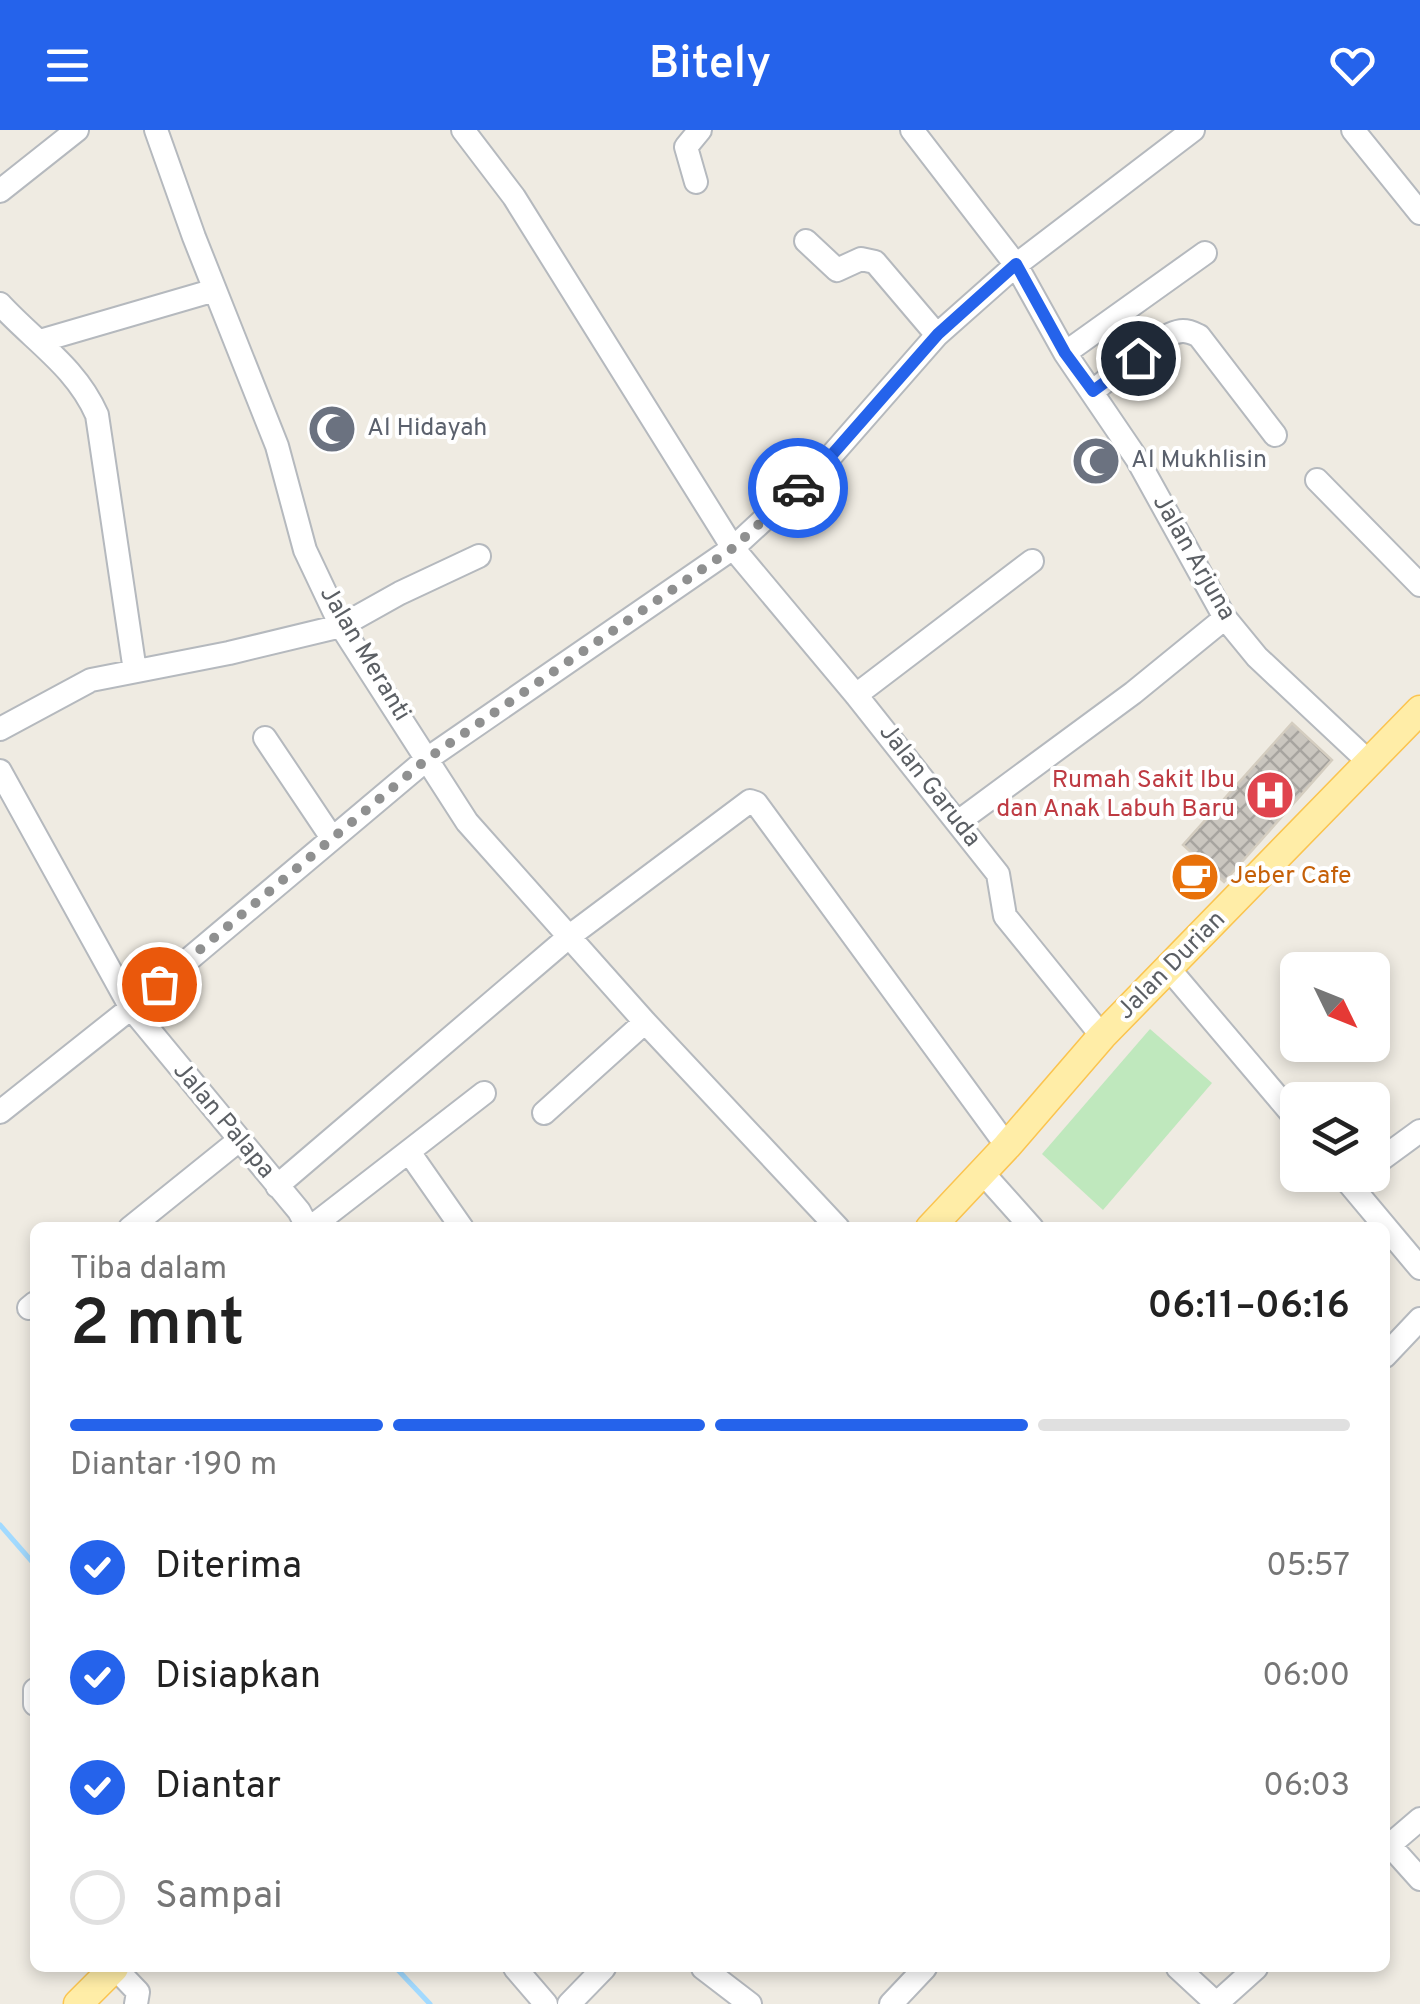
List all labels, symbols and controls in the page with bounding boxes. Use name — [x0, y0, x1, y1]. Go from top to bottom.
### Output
text: Bitely — [649, 37, 771, 94]
icon: menu — [40, 38, 95, 93]
icon: heart — [1325, 38, 1380, 93]
pin — [1096, 316, 1181, 401]
icon: home — [1111, 331, 1166, 386]
mosque icon: Al Hidayah — [306, 403, 358, 455]
place label: Al Hidayah — [367, 413, 487, 445]
mosque icon: Al Mukhlisin — [1070, 435, 1122, 487]
courier — [748, 438, 848, 538]
place label: Al Mukhlisin — [1131, 445, 1267, 477]
icon: car — [771, 461, 826, 516]
street label: Jalan Arjuna — [1144, 489, 1242, 627]
street label: Jalan Meranti — [311, 580, 417, 728]
street label: Jalan Garuda — [871, 718, 987, 854]
place label: Rumah Sakit Ibu dan Anak Labuh Baru — [996, 765, 1235, 826]
hospital icon: Rumah Sakit Ibu dan Anak Labuh Baru — [1244, 769, 1296, 821]
cafe icon: Jeber Cafe — [1169, 851, 1221, 903]
place label: Jeber Cafe — [1230, 861, 1351, 893]
street label: Jalan Durian — [1111, 905, 1233, 1027]
pin — [117, 942, 202, 1027]
north arrow — [1280, 952, 1390, 1062]
map controls — [1280, 952, 1390, 1192]
icon: bag — [132, 957, 187, 1012]
street label: Jalan Palapa — [165, 1056, 281, 1186]
button: layers — [1280, 1082, 1390, 1192]
text: Tiba dalam — [70, 1250, 227, 1290]
text: 06:11–06:16 — [1148, 1283, 1350, 1332]
text: 2 mnt — [70, 1286, 245, 1368]
text: Diantar · 190 m — [70, 1446, 277, 1486]
icon: check — [70, 1540, 125, 1595]
text: Diterima — [155, 1543, 302, 1592]
text: 05:57 — [1266, 1547, 1350, 1587]
icon: check — [70, 1650, 125, 1705]
text: Disiapkan — [155, 1653, 321, 1702]
text: 06:00 — [1262, 1657, 1350, 1697]
icon: check — [70, 1760, 125, 1815]
text: Diantar — [155, 1763, 281, 1812]
text: 06:03 — [1263, 1767, 1350, 1807]
text: Sampai — [155, 1873, 283, 1922]

